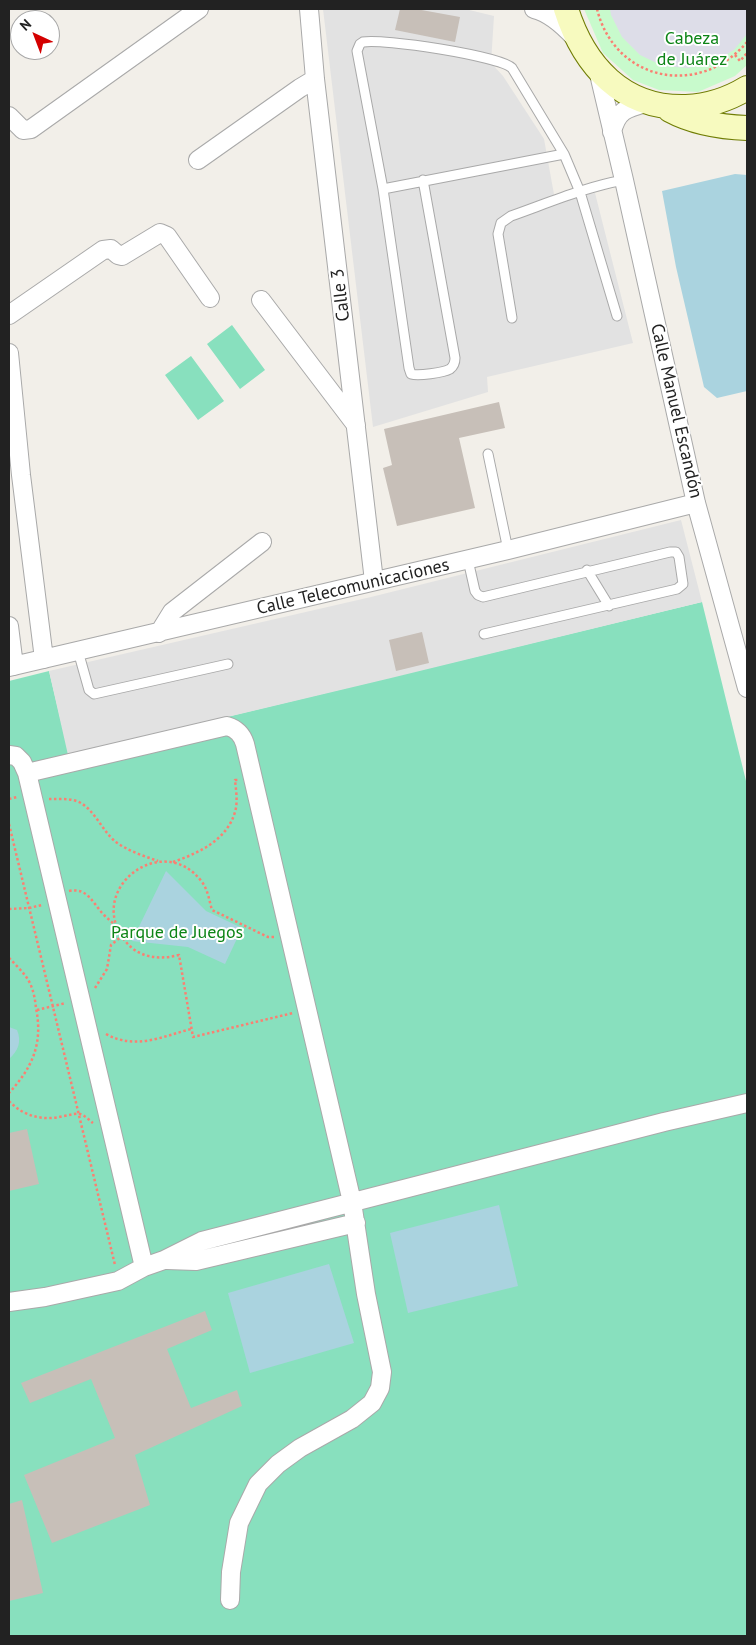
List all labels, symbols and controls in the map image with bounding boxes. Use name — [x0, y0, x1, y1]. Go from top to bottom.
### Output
north arrow — [10, 10, 60, 60]
text: N — [16, 15, 35, 34]
park label: Cabeza de Juárez — [657, 28, 727, 70]
street label: Calle 3 — [327, 267, 355, 323]
street label: Calle Manuel Escandón — [645, 322, 707, 500]
street label: Calle Telecomunicaciones — [255, 554, 451, 620]
park label: Parque de Juegos — [111, 922, 243, 944]

